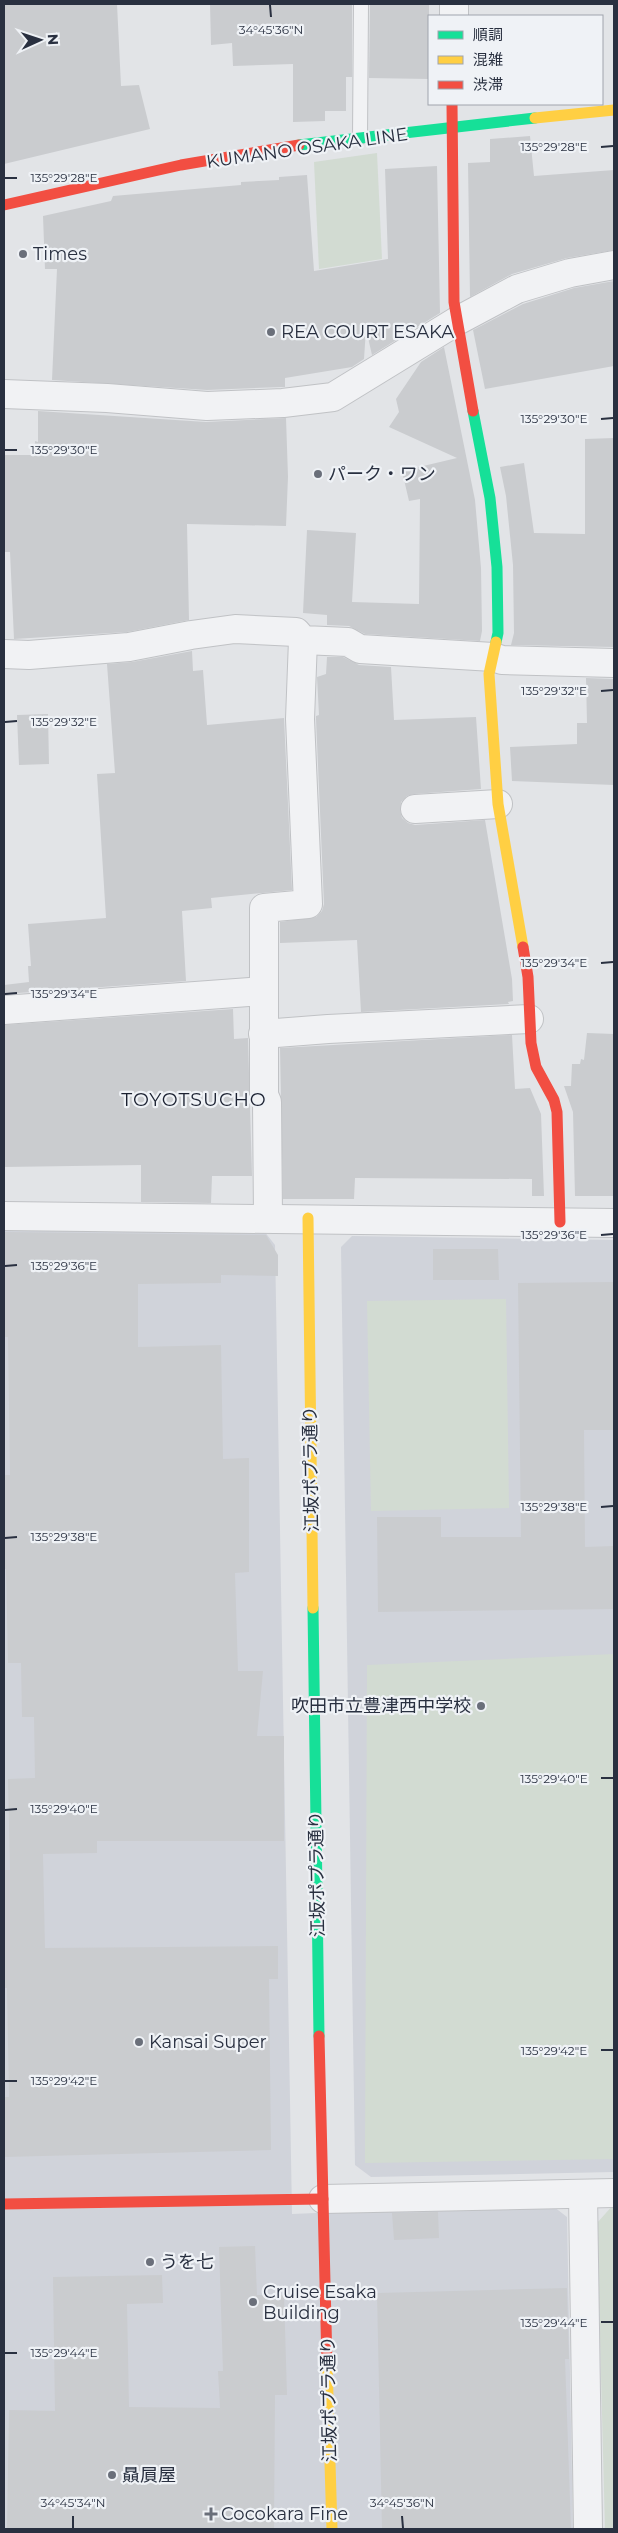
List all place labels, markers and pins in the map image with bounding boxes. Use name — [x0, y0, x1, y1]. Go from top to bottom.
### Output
place label: Times — [33, 243, 87, 265]
marker: Times — [17, 248, 29, 260]
place label: REA COURT ESAKA — [281, 321, 454, 343]
marker: REA COURT ESAKA — [265, 326, 277, 338]
place label: パーク・ワン — [328, 463, 436, 485]
marker: パーク・ワン — [312, 468, 324, 480]
place label: 吹田市立豊津西中学校 — [291, 1695, 471, 1717]
marker: 吹田市立豊津西中学校 — [475, 1700, 487, 1712]
place label: Kansai Super — [149, 2031, 267, 2053]
marker: Kansai Super — [133, 2036, 145, 2048]
place label: うを七 — [160, 2251, 214, 2273]
marker: うを七 — [144, 2256, 156, 2268]
place label: Cruise Esaka Building — [263, 2281, 377, 2324]
marker: Cruise Esaka Building — [247, 2296, 259, 2308]
place label: 贔屓屋 — [122, 2464, 176, 2486]
marker: 贔屓屋 — [106, 2469, 118, 2481]
place label: Cocokara Fine — [221, 2503, 348, 2525]
marker: Cocokara Fine — [205, 2508, 217, 2520]

